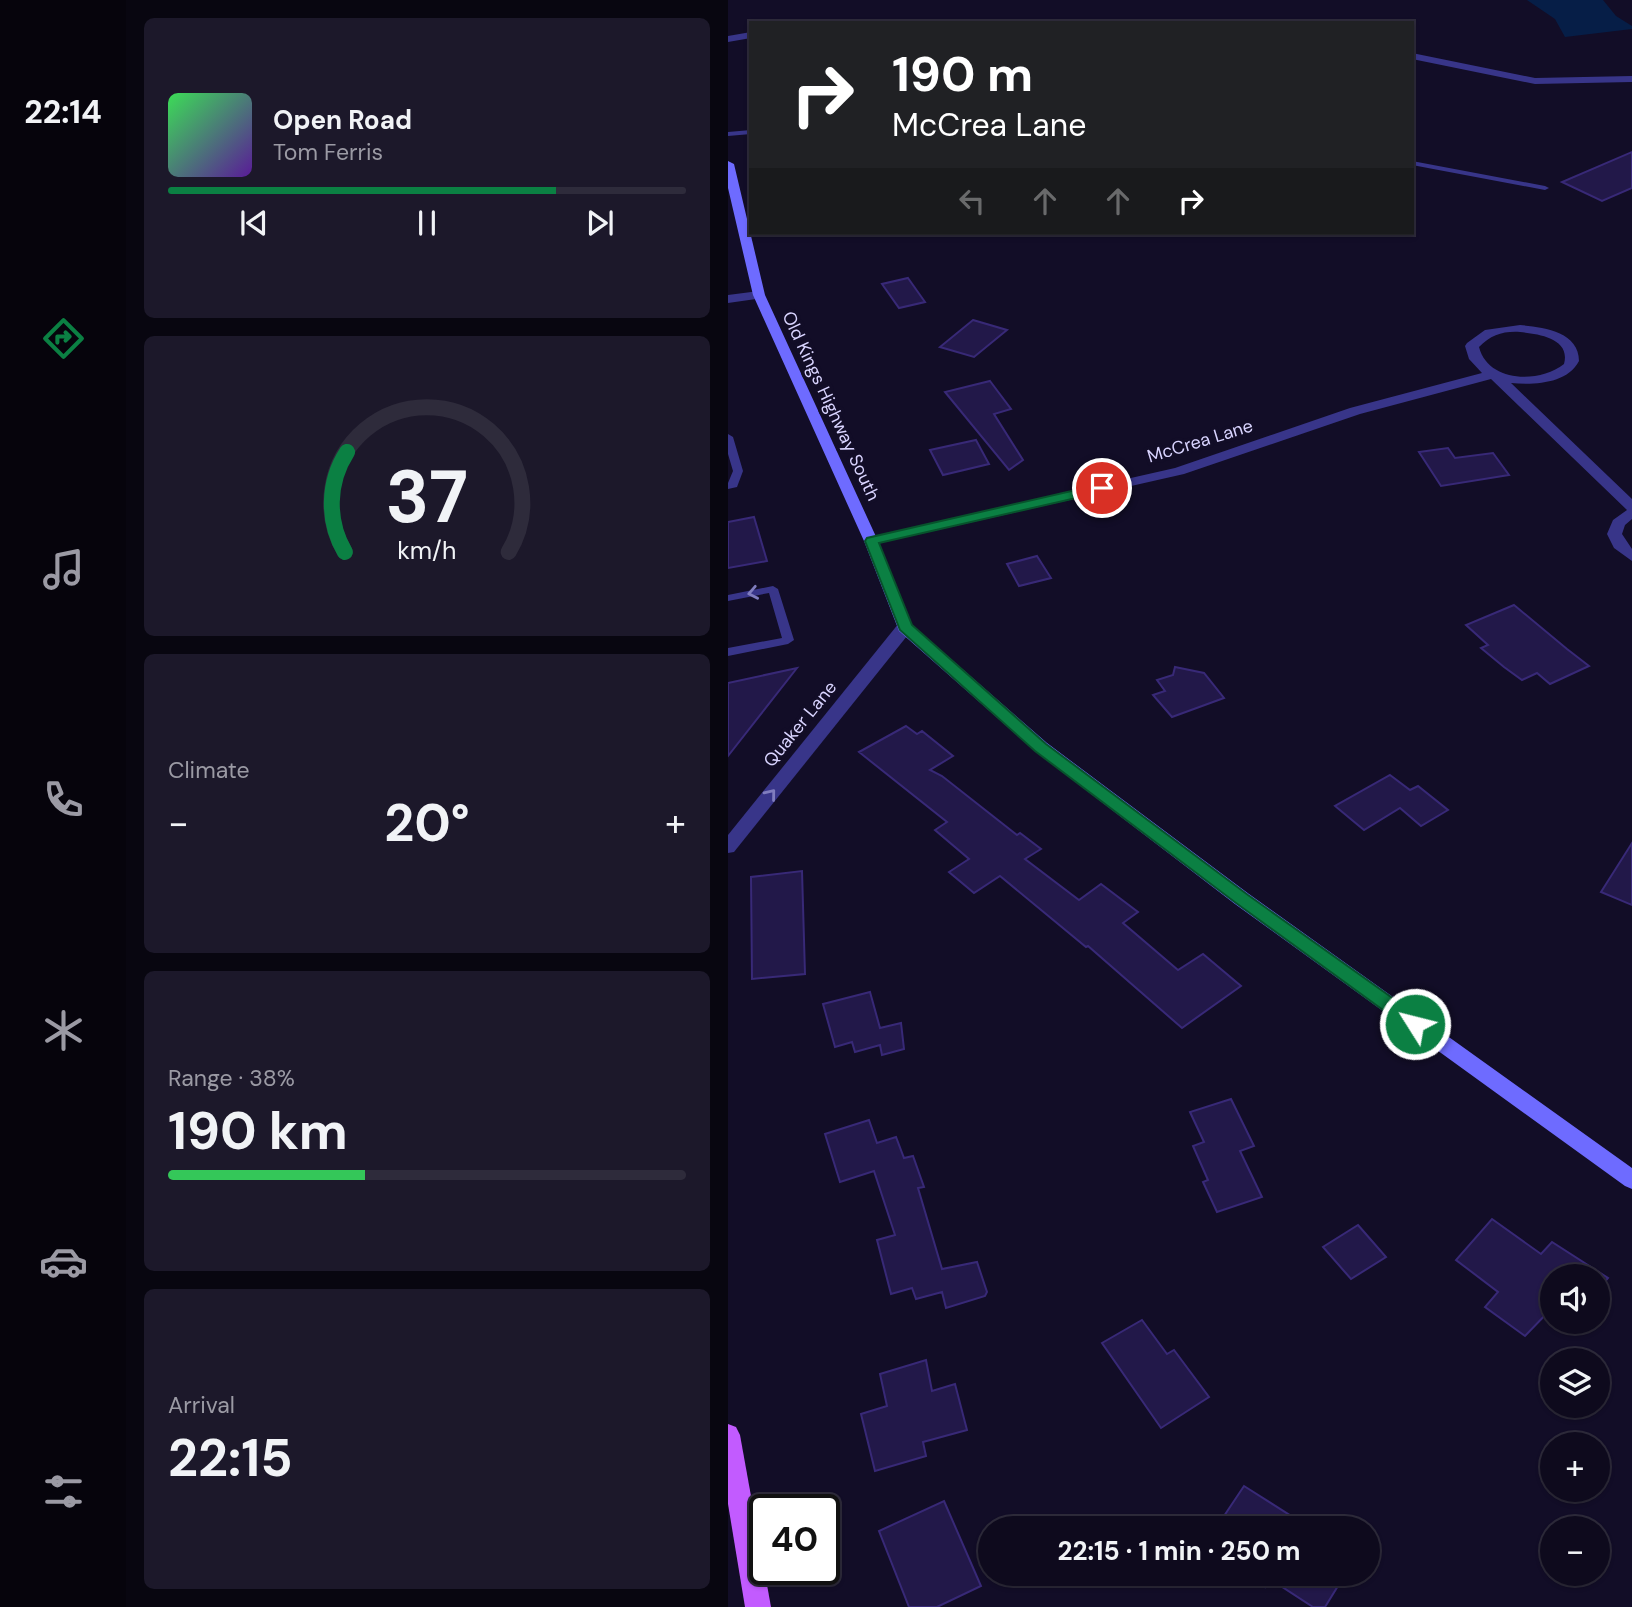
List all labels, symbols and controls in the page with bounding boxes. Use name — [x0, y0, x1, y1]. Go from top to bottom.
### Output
text: 190 m — [892, 42, 1033, 106]
icon: right — [777, 49, 868, 140]
text: 22:14 — [24, 91, 102, 133]
text: Open Road — [273, 103, 412, 137]
text: McCrea Lane — [892, 104, 1086, 146]
text: Tom Ferris — [273, 137, 383, 167]
icon: left — [953, 182, 991, 220]
icon: ahead — [1026, 182, 1064, 220]
icon: ahead — [1099, 182, 1137, 220]
icon: right — [1172, 182, 1210, 220]
icon: previous — [235, 204, 273, 242]
icon: pause — [408, 204, 446, 242]
icon: next — [581, 204, 619, 242]
street label: Old Kings Highway South — [776, 307, 886, 505]
icon: directions — [39, 314, 88, 363]
street label: McCrea Lane — [1144, 414, 1256, 468]
text: 37 — [386, 450, 468, 545]
pin — [1072, 458, 1132, 518]
icon: arrive — [1083, 469, 1121, 507]
text: km/h — [397, 533, 457, 566]
icon: music — [39, 545, 88, 594]
one-way arrow — [747, 585, 759, 600]
street label: Quaker Lane — [758, 676, 842, 772]
text: Climate — [168, 755, 250, 785]
icon: phone — [39, 775, 88, 824]
text: 20° — [384, 789, 470, 857]
one-way arrow — [763, 789, 775, 802]
text: − — [168, 798, 189, 848]
text: + — [665, 798, 686, 848]
position arrow — [1378, 987, 1452, 1061]
icon: climate — [39, 1006, 88, 1055]
text: Range · 38% — [168, 1063, 295, 1093]
text: 190 km — [168, 1097, 348, 1165]
icon: car — [39, 1237, 88, 1286]
map controls — [1540, 1264, 1610, 1586]
button: sound — [1540, 1264, 1610, 1334]
button: layers — [1540, 1348, 1610, 1418]
text: Arrival — [168, 1390, 235, 1420]
text: 22:15 — [168, 1424, 293, 1492]
button: + — [1540, 1432, 1610, 1502]
icon: filters — [39, 1467, 88, 1516]
speed limit sign: 40 — [749, 1494, 840, 1585]
button: − — [1540, 1516, 1610, 1586]
text: 22:15 · 1 min · 250 m — [1057, 1534, 1301, 1568]

